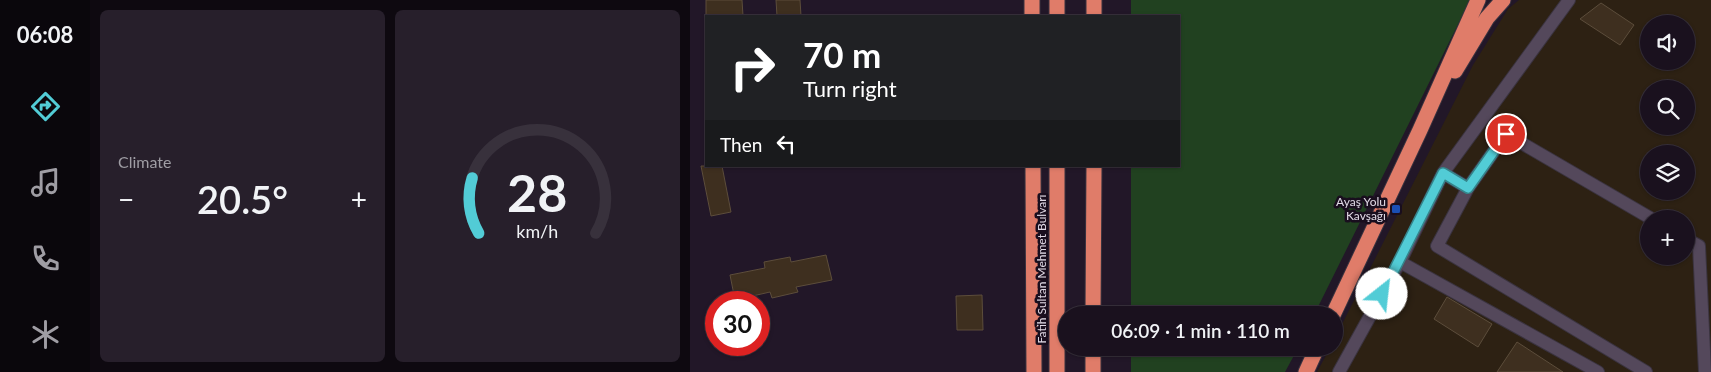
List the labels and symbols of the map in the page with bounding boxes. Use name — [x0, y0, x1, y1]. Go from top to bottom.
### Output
pin — [1485, 113, 1527, 155]
place label: Ayaş Yolu Kavşağı — [1336, 194, 1386, 223]
street label: Fatih Sultan Mehmet Bulvarı — [1034, 195, 1049, 343]
marker: Ayaş Yolu Kavşağı — [1390, 203, 1402, 215]
position arrow — [1355, 267, 1407, 319]
speed limit sign: 30 — [705, 291, 770, 356]

